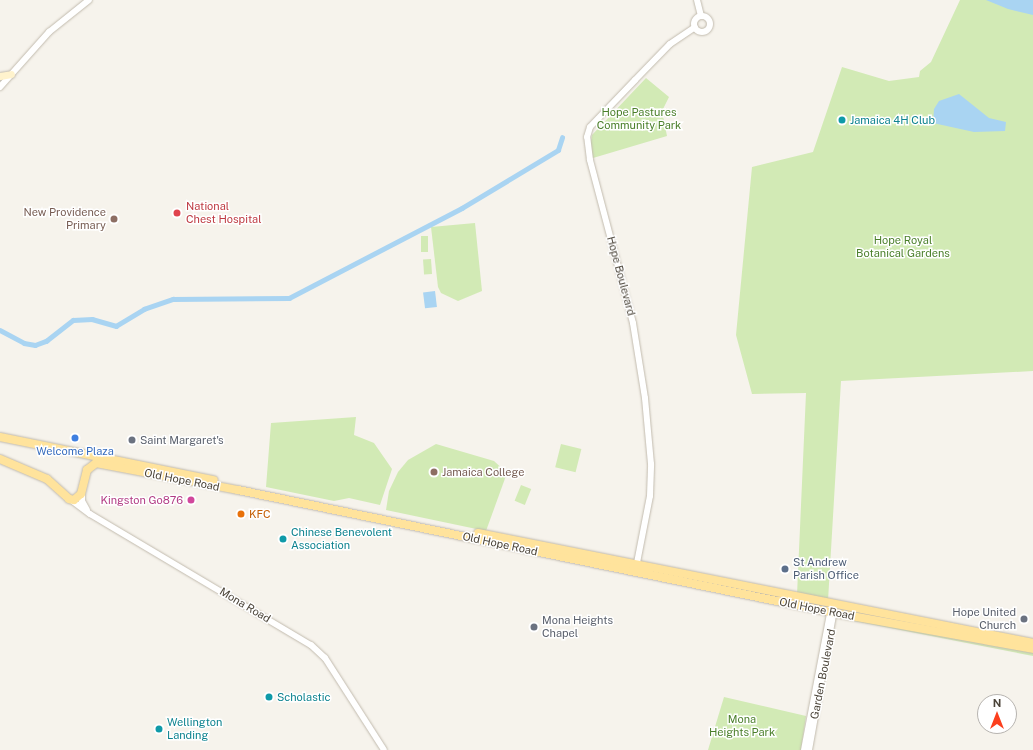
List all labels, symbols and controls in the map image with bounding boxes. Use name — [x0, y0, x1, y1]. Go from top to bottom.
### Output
park label: Hope Pastures Community Park — [597, 106, 681, 132]
place label: Jamaica 4H Club — [850, 113, 935, 127]
marker: Jamaica 4H Club — [837, 115, 847, 125]
place label: National Chest Hospital — [186, 200, 262, 226]
place label: New Providence Primary — [23, 206, 106, 232]
marker: National Chest Hospital — [171, 207, 183, 219]
marker: New Providence Primary — [109, 214, 119, 224]
park label: Hope Royal Botanical Gardens — [856, 234, 950, 260]
street label: Hope Boulevard — [604, 235, 638, 317]
marker: Welcome Plaza — [70, 433, 80, 443]
place label: Saint Margaret's — [140, 433, 224, 447]
marker: Saint Margaret's — [127, 435, 137, 445]
place label: Welcome Plaza — [36, 444, 114, 458]
place label: Jamaica College — [442, 465, 524, 479]
street label: Old Hope Road — [143, 466, 221, 494]
marker: Jamaica College — [429, 467, 439, 477]
place label: Kingston Go876 — [100, 493, 183, 507]
marker: Kingston Go876 — [186, 495, 196, 505]
place label: KFC — [249, 507, 271, 521]
marker: KFC — [236, 509, 246, 519]
place label: Chinese Benevolent Association — [291, 526, 392, 552]
street label: Old Hope Road — [461, 530, 539, 558]
marker: Chinese Benevolent Association — [278, 534, 288, 544]
place label: St Andrew Parish Office — [793, 556, 859, 582]
marker: St Andrew Parish Office — [780, 564, 790, 574]
street label: Mona Road — [217, 585, 273, 625]
street label: Old Hope Road — [778, 595, 856, 623]
place label: Hope United Church — [952, 606, 1016, 632]
place label: Mona Heights Chapel — [542, 614, 613, 640]
marker: Hope United Church — [1019, 614, 1029, 624]
marker: Mona Heights Chapel — [529, 622, 539, 632]
street label: Garden Boulevard — [808, 628, 838, 720]
place label: Scholastic — [277, 690, 331, 704]
marker: Scholastic — [264, 692, 274, 702]
north arrow — [977, 694, 1017, 734]
text: N — [993, 697, 1001, 709]
park label: Mona Heights Park — [709, 713, 775, 739]
place label: Wellington Landing — [167, 716, 222, 742]
marker: Wellington Landing — [154, 724, 164, 734]

